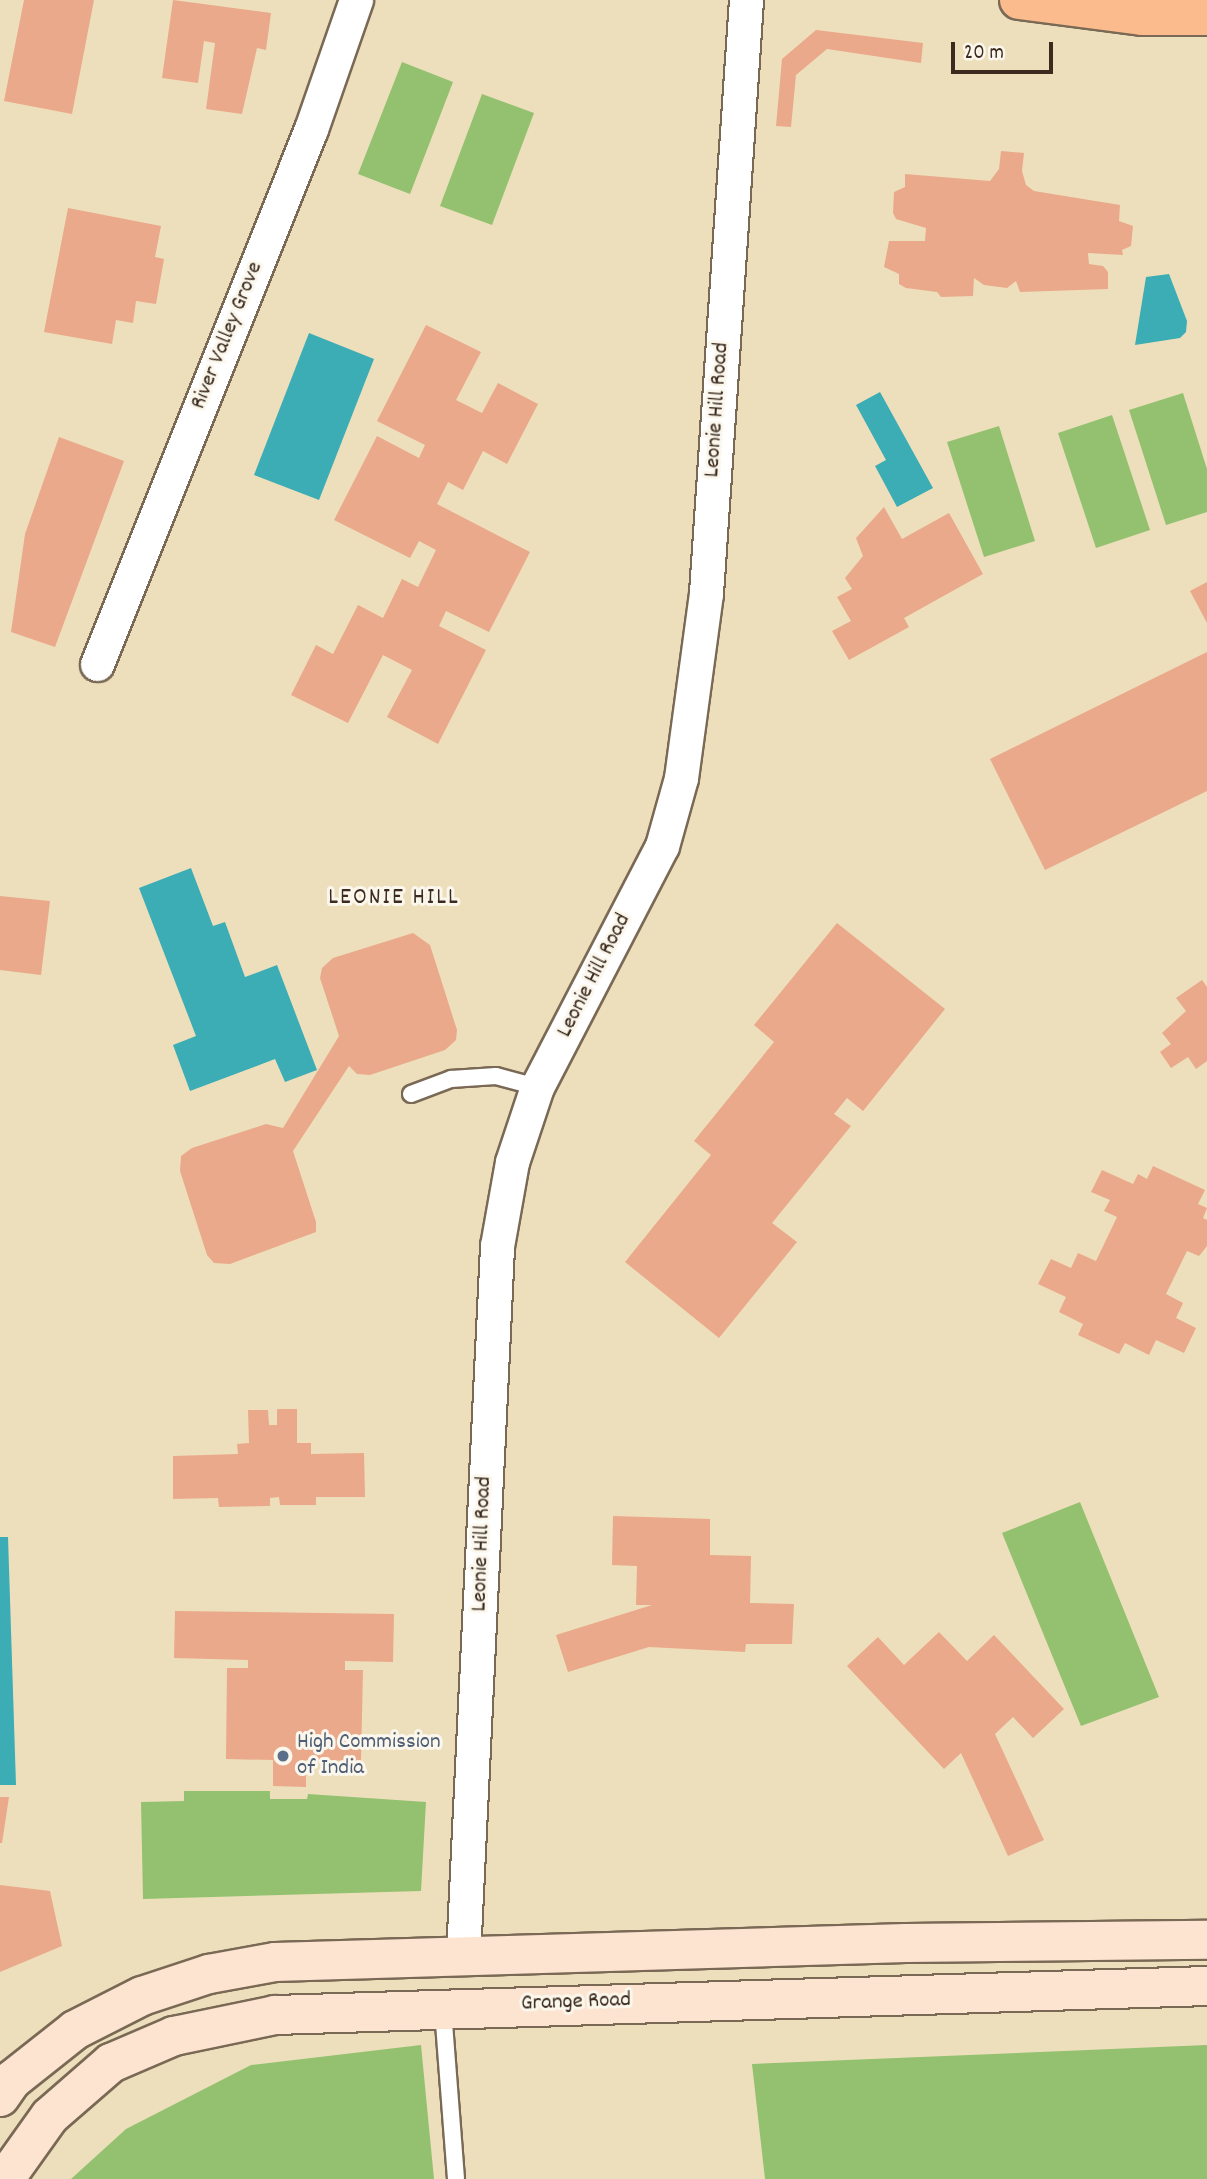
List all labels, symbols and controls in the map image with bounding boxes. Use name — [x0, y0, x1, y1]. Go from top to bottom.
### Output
scale bar — [955, 28, 1056, 72]
text: 20 m — [964, 39, 1004, 69]
street label: River Valley Grove — [186, 258, 270, 414]
street label: Leonie Hill Road — [700, 342, 736, 478]
district label: LEONIE HILL — [330, 885, 458, 913]
street label: Leonie Hill Road — [552, 910, 638, 1042]
street label: Leonie Hill Road — [467, 1476, 499, 1612]
place label: High Commission of India — [297, 1729, 441, 1783]
marker: High Commission of India — [275, 1748, 291, 1764]
street label: Grange Road — [521, 1987, 631, 2019]

